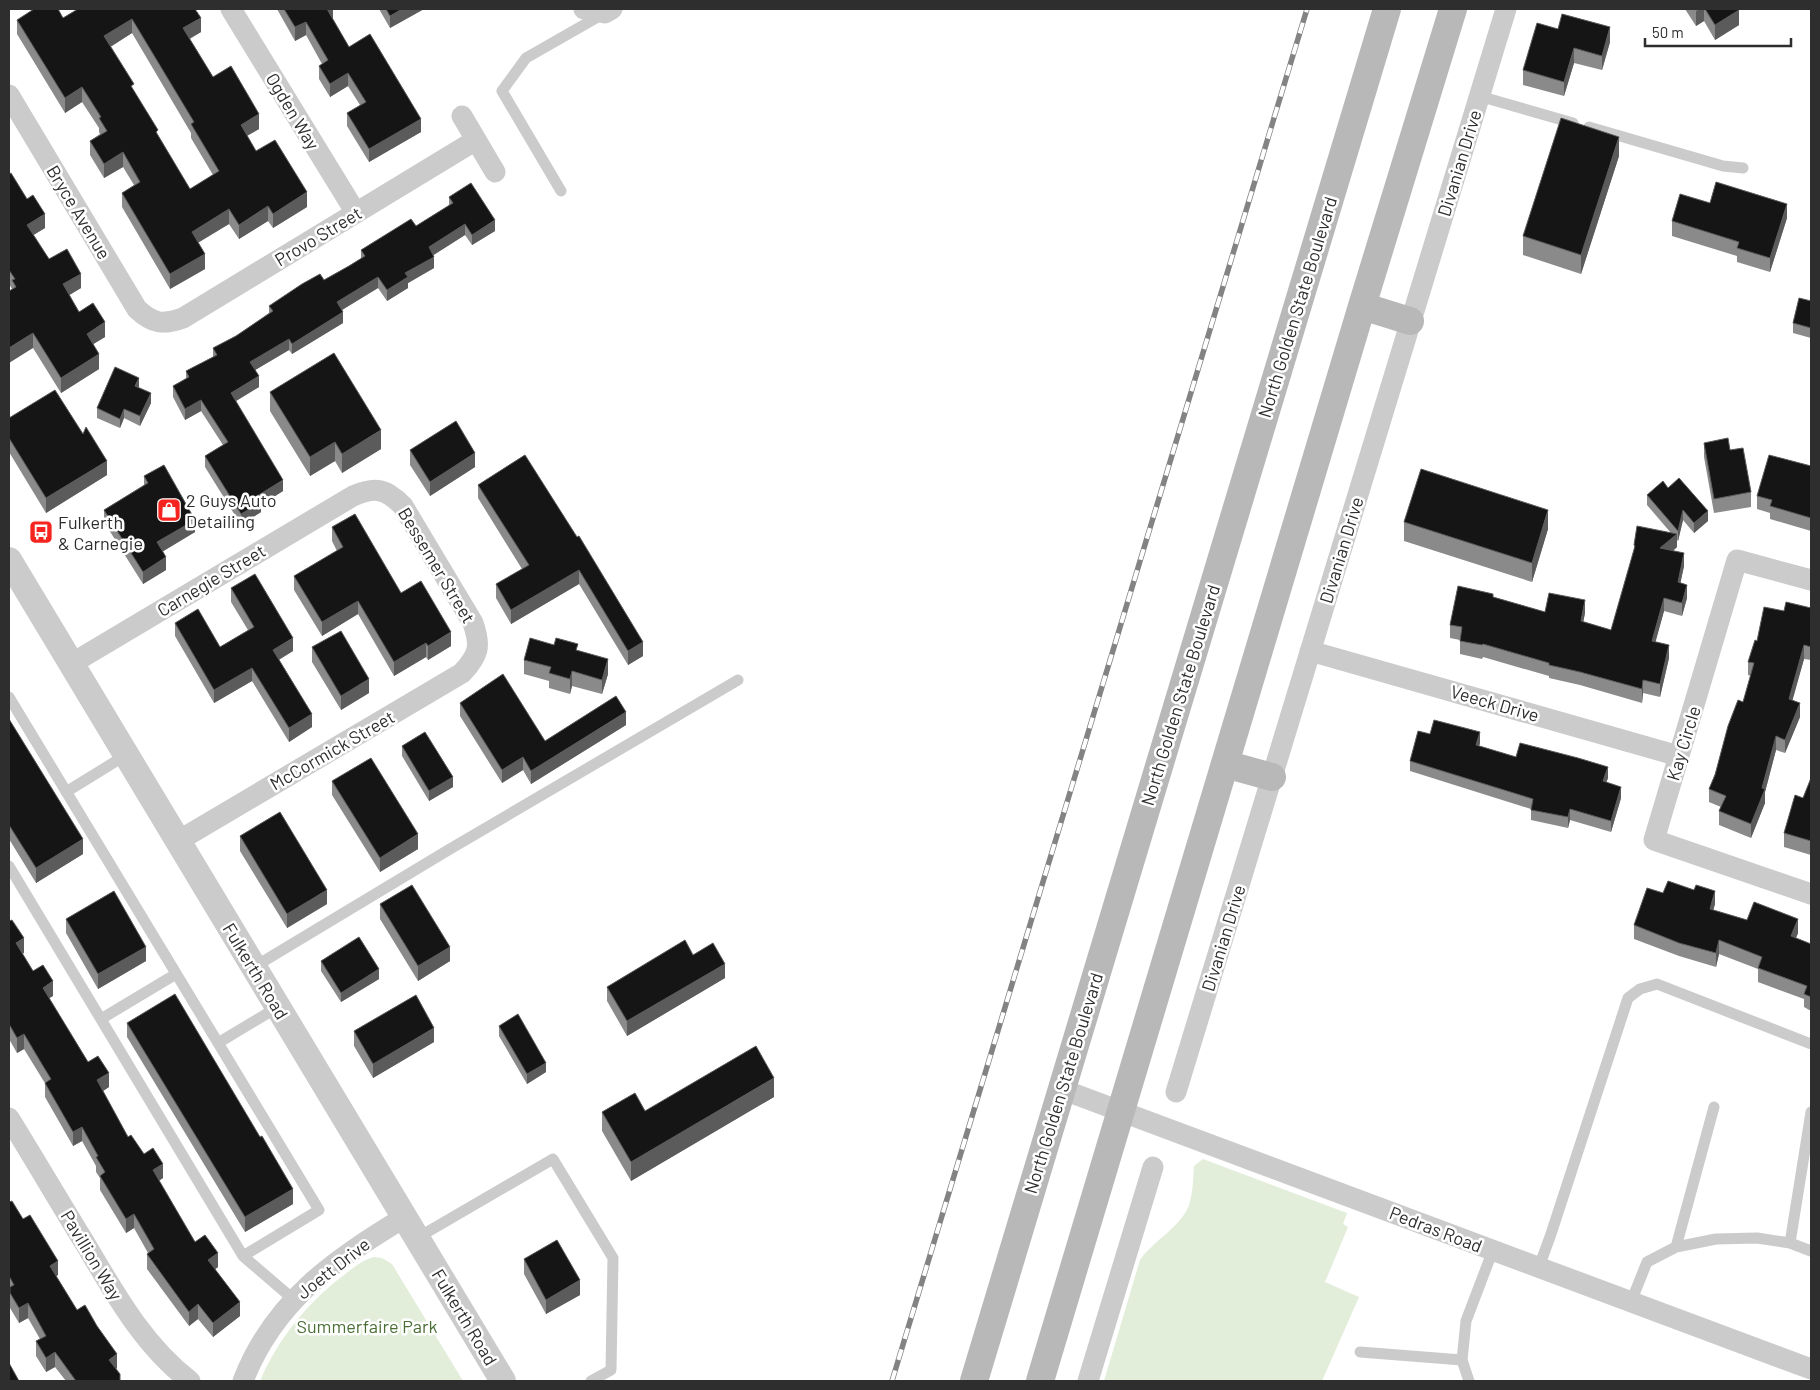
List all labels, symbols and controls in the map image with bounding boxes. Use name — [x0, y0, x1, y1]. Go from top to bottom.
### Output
scale bar — [1645, 15, 1791, 47]
text: 50 m — [1652, 23, 1684, 41]
street label: Ogden Way — [262, 69, 324, 153]
street label: Divanian Drive — [1432, 107, 1486, 219]
street label: Bryce Avenue — [42, 161, 116, 263]
street label: North Golden State Boulevard — [1253, 194, 1341, 420]
street label: Provo Street — [271, 201, 365, 271]
place label: 2 Guys Auto Detailing — [186, 489, 277, 532]
street label: Divanian Drive — [1314, 494, 1368, 606]
shop icon: 2 Guys Auto Detailing — [156, 497, 182, 523]
street label: Bessemer Street — [394, 503, 480, 627]
place label: Fulkerth & Carnegie — [58, 511, 143, 554]
bus stop icon: Fulkerth & Carnegie — [28, 519, 54, 545]
street label: Carnegie Street — [153, 539, 269, 621]
street label: North Golden State Boulevard — [1136, 582, 1224, 808]
street label: Veeck Drive — [1448, 680, 1542, 726]
street label: Kay Circle — [1661, 703, 1705, 783]
street label: McCormick Street — [266, 705, 398, 795]
street label: Divanian Drive — [1196, 882, 1250, 994]
street label: Fulkerth Road — [219, 919, 293, 1023]
street label: North Golden State Boulevard — [1019, 970, 1107, 1196]
street label: Pedras Road — [1387, 1201, 1485, 1257]
street label: Pavillion Way — [57, 1206, 127, 1304]
street label: Joett Drive — [292, 1233, 374, 1303]
street label: Fulkerth Road — [428, 1265, 502, 1369]
park label: Summerfaire Park — [296, 1315, 438, 1337]

